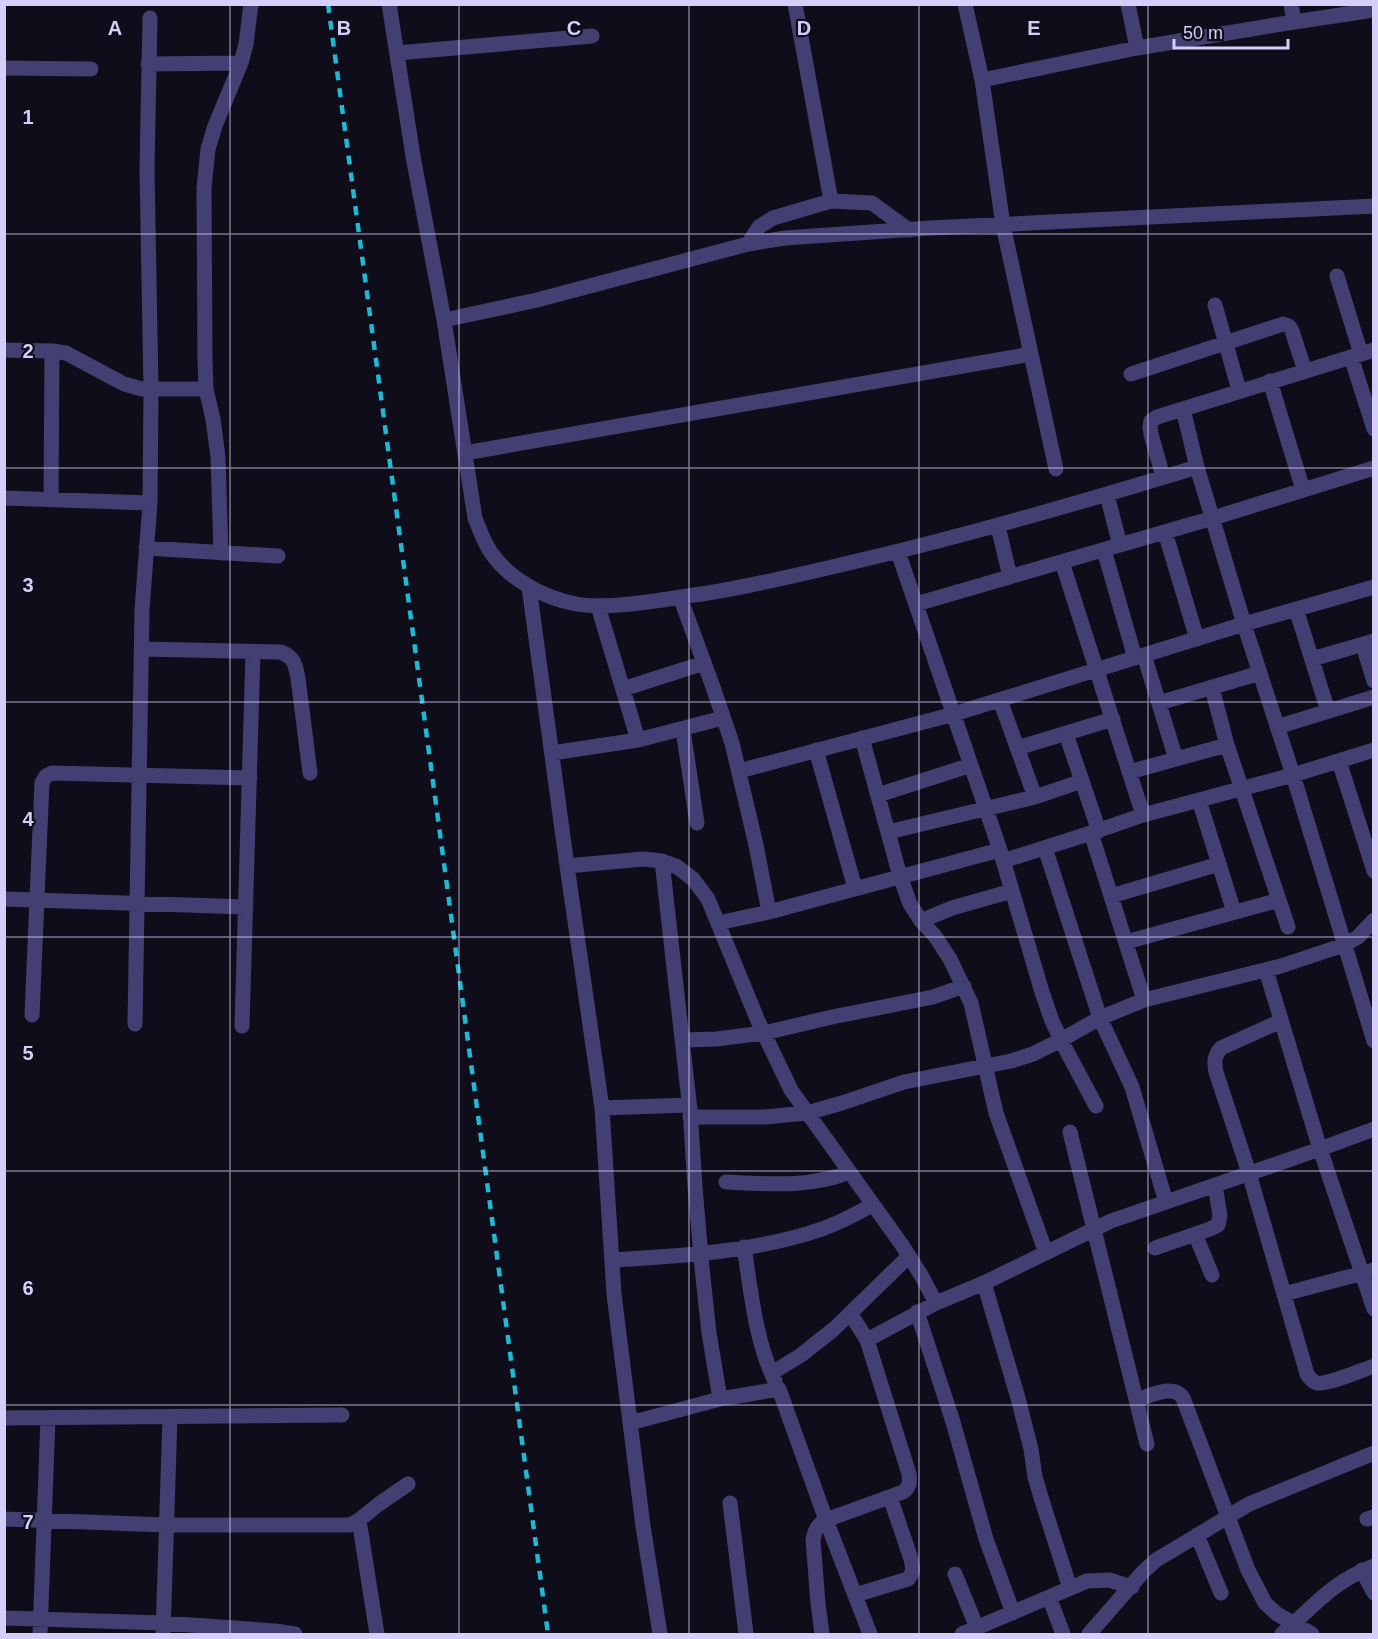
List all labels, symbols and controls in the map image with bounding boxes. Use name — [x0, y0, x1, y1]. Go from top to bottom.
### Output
scale bar — [1174, 12, 1288, 50]
text: A — [108, 17, 122, 39]
text: B — [337, 17, 351, 39]
text: C — [567, 17, 581, 39]
text: D — [797, 17, 811, 39]
text: E — [1027, 17, 1041, 39]
text: 50 m — [1183, 23, 1223, 43]
text: 1 — [22, 106, 34, 128]
text: 2 — [22, 340, 34, 362]
text: 3 — [22, 574, 34, 596]
text: 4 — [22, 808, 34, 830]
text: 5 — [22, 1042, 34, 1064]
text: 6 — [22, 1277, 34, 1299]
text: 7 — [22, 1511, 34, 1533]

